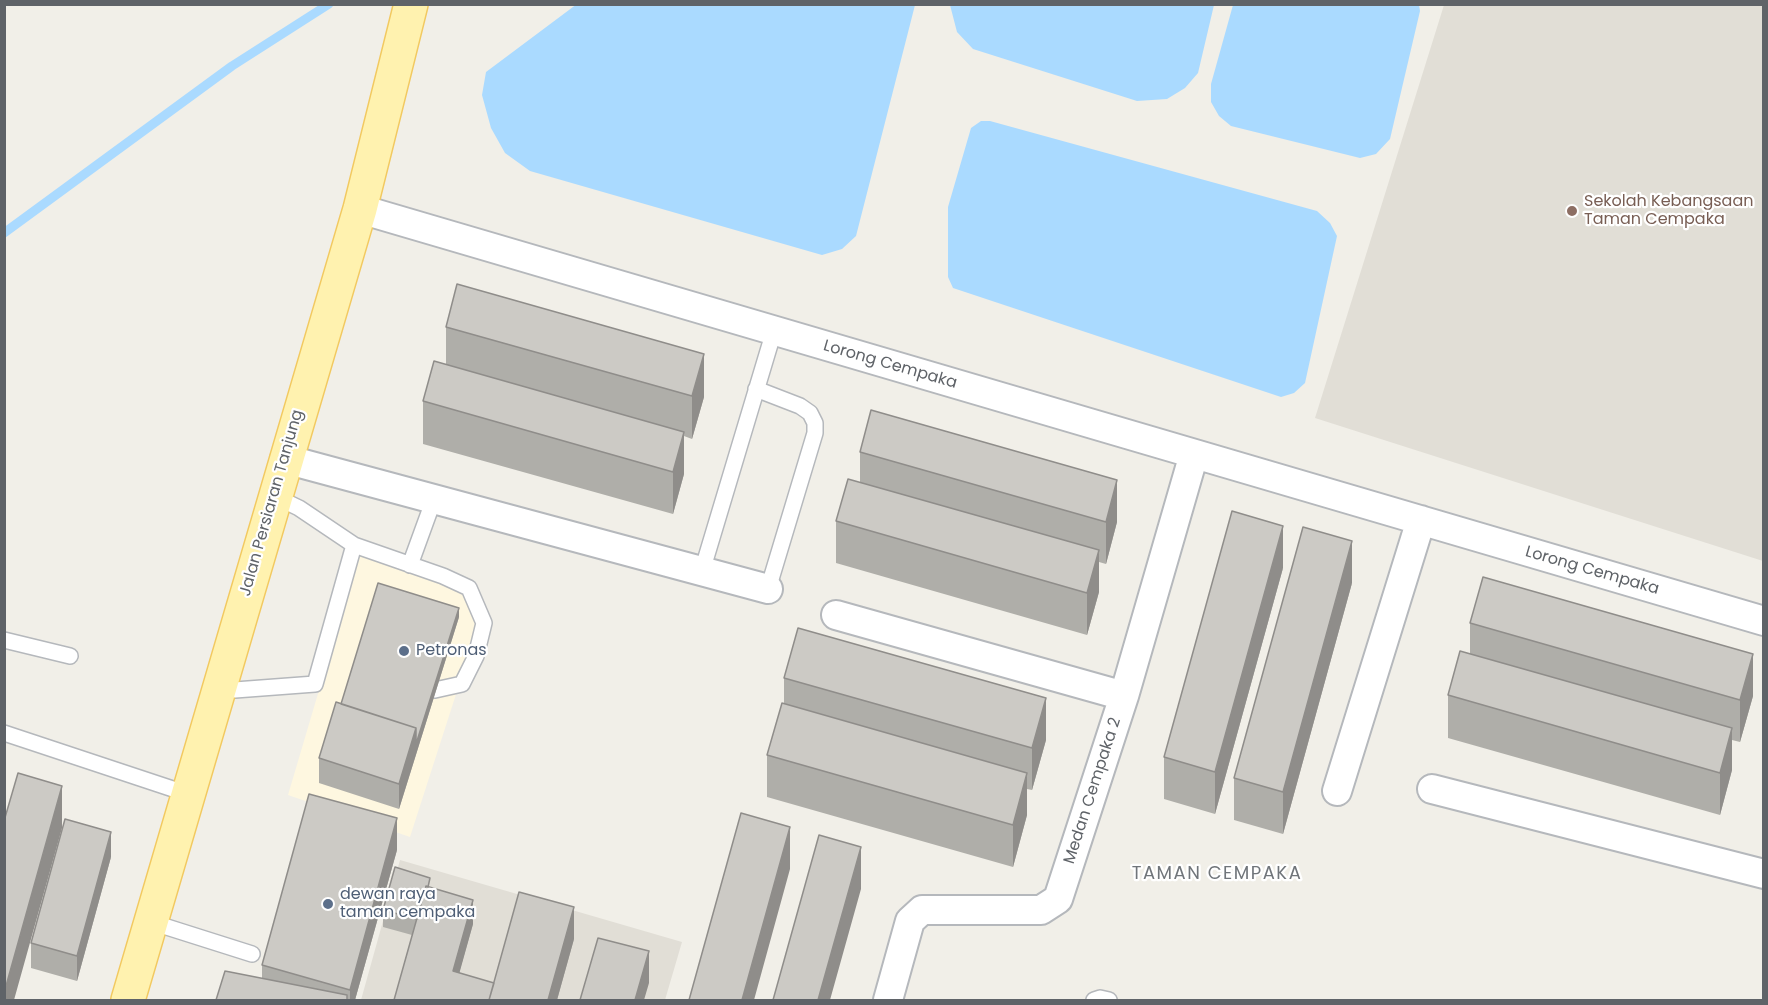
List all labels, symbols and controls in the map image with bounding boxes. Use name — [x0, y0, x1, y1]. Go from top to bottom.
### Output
place label: Sekolah Kebangsaan Taman Cempaka — [1584, 192, 1753, 230]
marker: Sekolah Kebangsaan Taman Cempaka — [1565, 204, 1579, 218]
street label: Lorong Cempaka — [821, 337, 959, 393]
street label: Jalan Persiaran Tanjung — [236, 408, 308, 598]
street label: Lorong Cempaka — [1523, 543, 1661, 599]
place label: Petronas — [416, 641, 487, 661]
marker: Petronas — [397, 644, 411, 658]
street label: Medan Cempaka 2 — [1060, 715, 1126, 867]
district label: TAMAN CEMPAKA — [1132, 863, 1302, 885]
place label: dewan raya taman cempaka — [340, 885, 475, 923]
marker: dewan raya taman cempaka — [321, 897, 335, 911]

